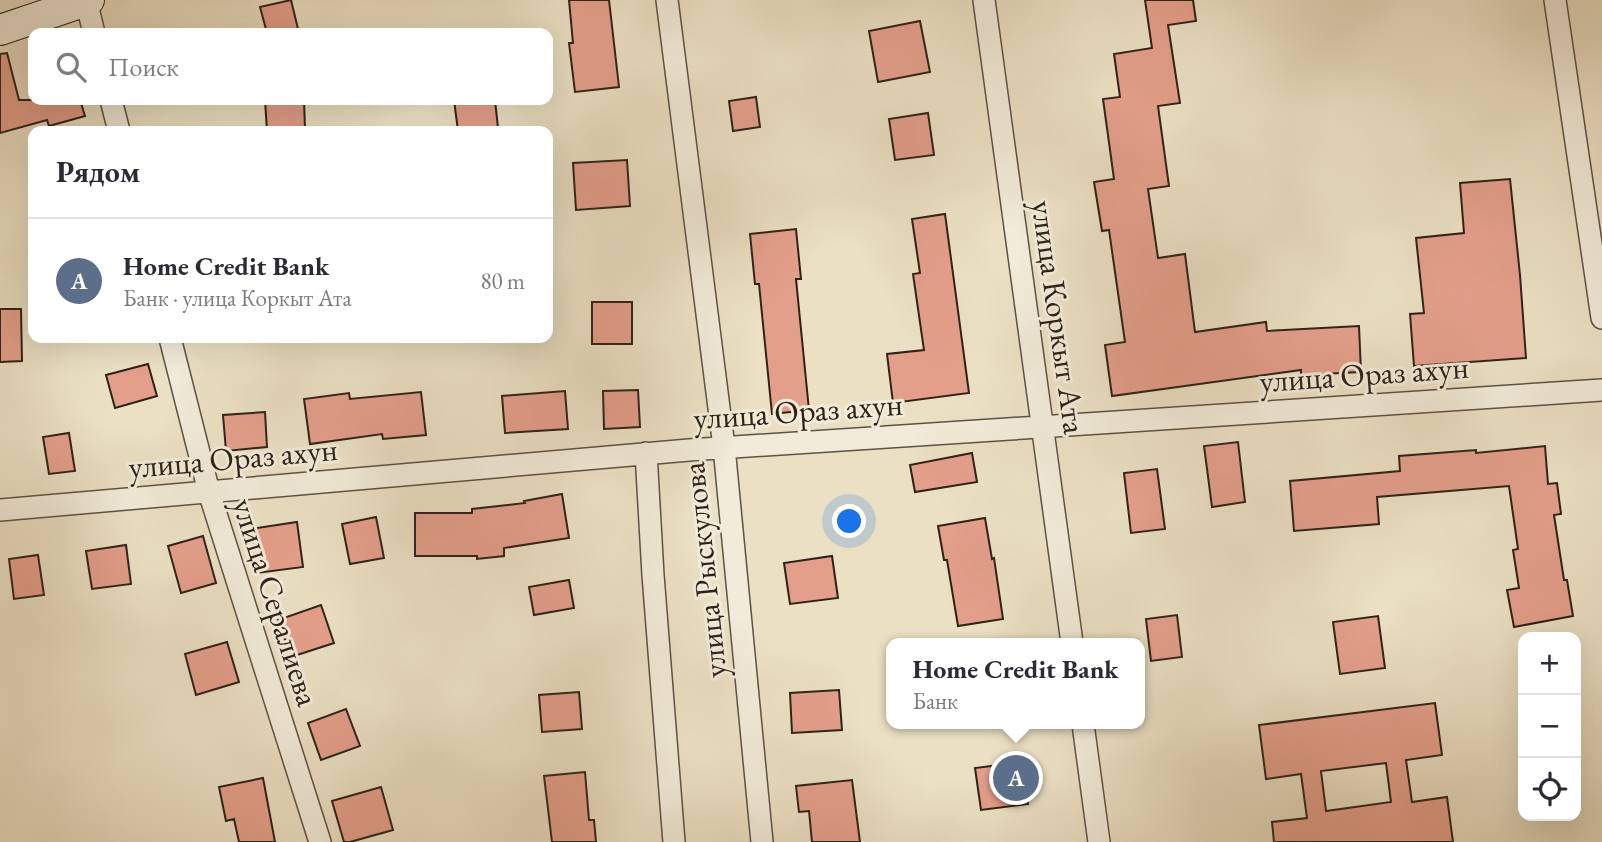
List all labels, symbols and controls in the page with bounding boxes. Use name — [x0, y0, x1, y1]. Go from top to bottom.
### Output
search box — [28, 28, 553, 105]
icon: search — [52, 48, 90, 86]
text: Поиск — [108, 50, 179, 84]
text: Рядом — [56, 152, 140, 191]
street label: улица Коркыт Ата — [1022, 198, 1096, 437]
text: Home Credit Bank — [123, 249, 329, 283]
text: A — [71, 266, 87, 296]
text: 80 m — [480, 266, 525, 296]
text: Банк · улица Коркыт Ата — [123, 283, 352, 313]
street label: улица Ораз ахун — [1258, 346, 1470, 402]
street label: улица Ораз ахун — [692, 383, 904, 439]
street label: улица Ораз ахун — [127, 428, 339, 488]
street label: улица Рыскулова — [672, 460, 736, 680]
street label: улица Сералиева — [223, 493, 329, 711]
your location — [832, 504, 866, 538]
map controls — [1518, 632, 1581, 821]
button: + — [1518, 632, 1581, 695]
popup — [886, 638, 1145, 729]
text: Home Credit Bank — [912, 652, 1119, 686]
text: Банк — [912, 686, 958, 716]
button: − — [1518, 695, 1581, 758]
pin: A — [993, 752, 1039, 804]
button: locate — [1518, 758, 1581, 821]

